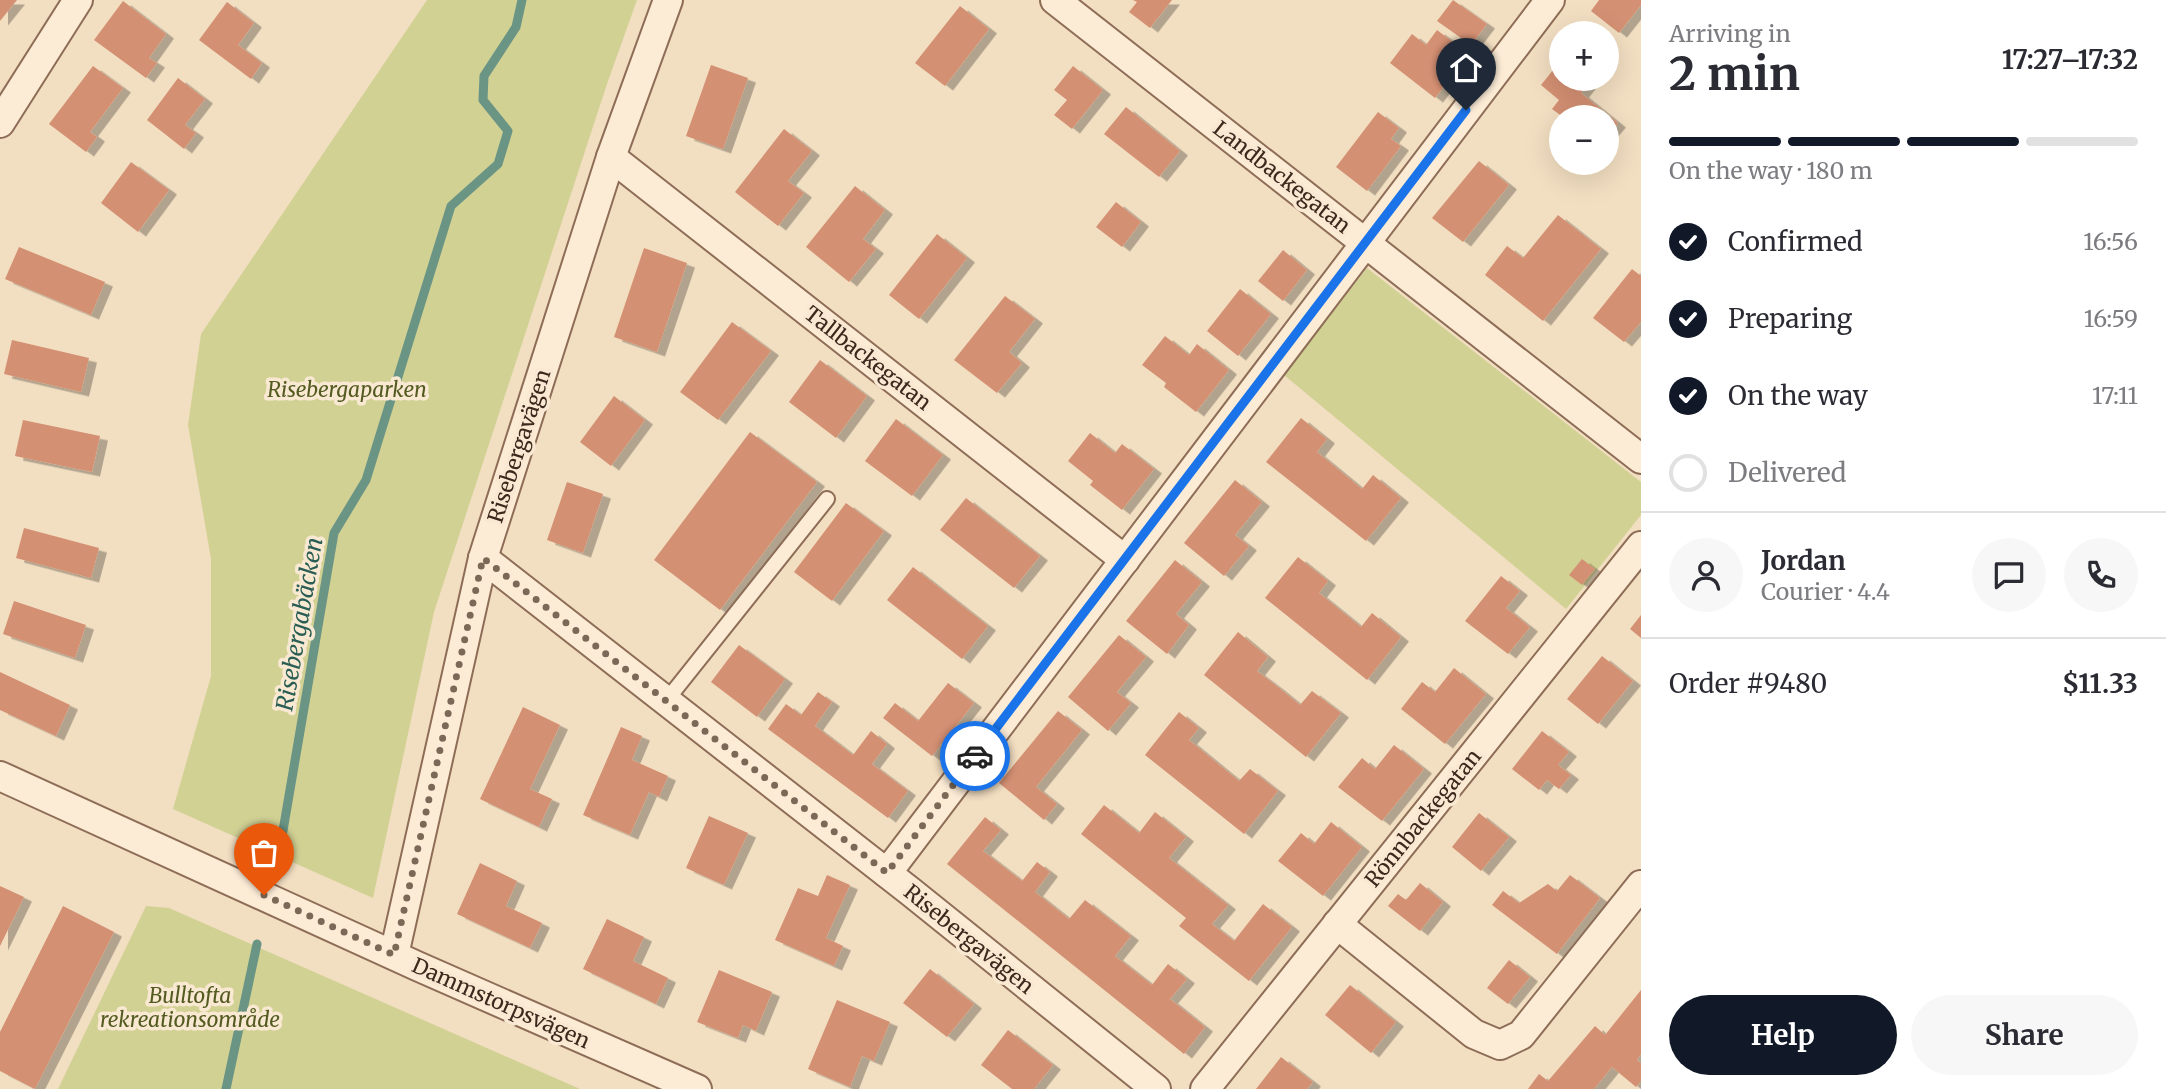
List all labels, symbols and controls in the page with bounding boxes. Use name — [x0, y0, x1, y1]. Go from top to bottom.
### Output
text: Arriving in — [1669, 19, 1791, 48]
map controls — [1549, 21, 1619, 175]
button: + — [1549, 21, 1619, 91]
pin — [1436, 38, 1496, 110]
text: 17:27–17:32 — [2002, 43, 2138, 76]
text: 2 min — [1669, 45, 1800, 103]
icon: home — [1447, 49, 1485, 87]
button: − — [1549, 105, 1619, 175]
street label: Landbackegatan — [1208, 115, 1356, 239]
text: On the way · 180 m — [1669, 156, 1873, 185]
icon: check — [1669, 223, 1707, 261]
text: Confirmed — [1728, 225, 1863, 258]
text: 16:56 — [2083, 227, 2138, 256]
street label: Tallbackegatan — [799, 300, 937, 416]
icon: check — [1669, 300, 1707, 338]
text: Preparing — [1728, 302, 1852, 335]
text: 16:59 — [2084, 304, 2138, 333]
street label: Risebergavägen — [481, 366, 557, 526]
park label: Risebergaparken — [267, 376, 427, 403]
icon: check — [1669, 377, 1707, 415]
text: On the way — [1728, 379, 1868, 412]
text: 17:11 — [2092, 381, 2138, 410]
text: Delivered — [1728, 456, 1847, 489]
water label: Risebergabäcken — [269, 535, 329, 713]
button: person — [1669, 538, 1743, 612]
button: chat — [1972, 538, 2046, 612]
button: phone — [2064, 538, 2138, 612]
text: Jordan — [1761, 544, 1846, 577]
text: Courier · 4.4 — [1761, 577, 1890, 606]
text: Order #9480 — [1669, 667, 1827, 700]
text: $11.33 — [2062, 667, 2138, 700]
courier — [940, 721, 1010, 791]
icon: car — [956, 737, 994, 775]
street label: Rönnbackegatan — [1359, 743, 1487, 893]
pin — [234, 823, 294, 895]
icon: bag — [245, 834, 283, 872]
street label: Risebergavägen — [898, 878, 1040, 1000]
street label: Dammstorpsvägen — [408, 952, 594, 1054]
park label: Bulltofta rekreationsområde — [100, 982, 280, 1033]
button: Help — [1669, 995, 1897, 1075]
button: Share — [1911, 995, 2138, 1075]

